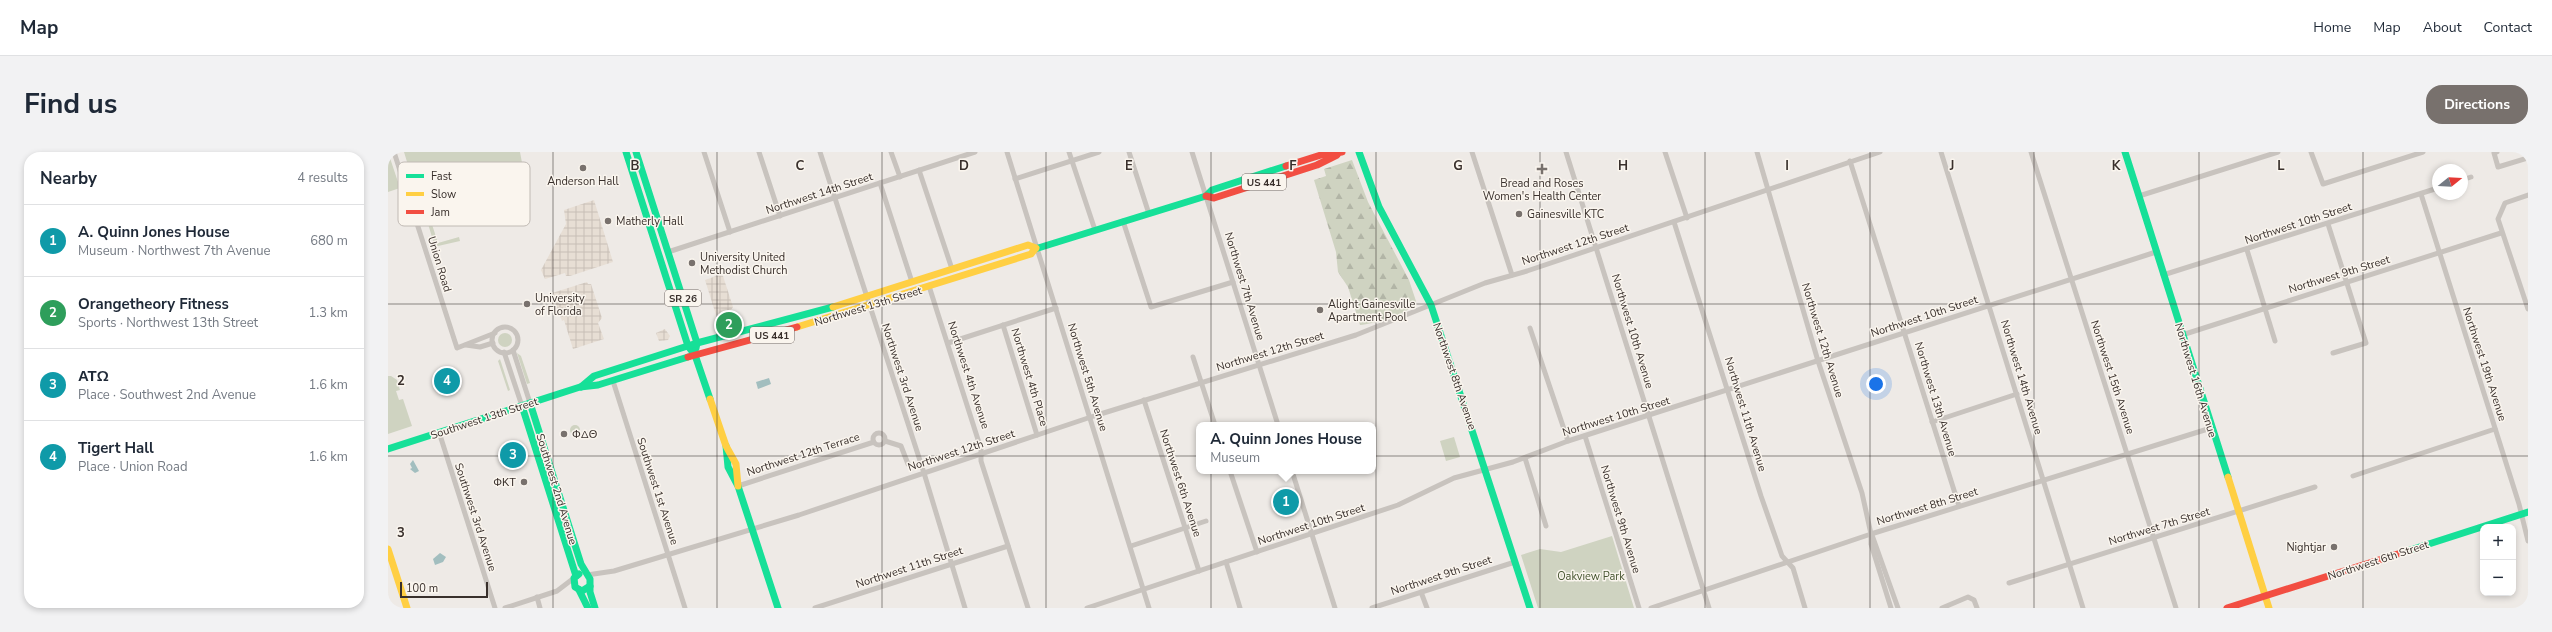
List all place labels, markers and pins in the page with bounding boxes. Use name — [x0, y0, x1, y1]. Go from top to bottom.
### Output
marker: Anderson Hall — [578, 163, 588, 173]
marker: Bread and Roses Women's Health Center — [1536, 163, 1548, 175]
place label: Anderson Hall — [547, 174, 620, 189]
place label: Bread and Roses Women's Health Center — [1483, 176, 1601, 204]
place label: Gainesville KTC — [1527, 207, 1604, 222]
marker: Gainesville KTC — [1514, 209, 1524, 219]
place label: Matherly Hall — [616, 214, 684, 229]
marker: Matherly Hall — [603, 216, 613, 226]
place label: University United Methodist Church — [700, 250, 787, 278]
marker: University United Methodist Church — [687, 258, 697, 268]
place label: University of Florida — [535, 291, 585, 319]
place label: Alight Gainesville Apartment Pool — [1328, 297, 1416, 325]
marker: University of Florida — [522, 299, 532, 309]
marker: Alight Gainesville Apartment Pool — [1315, 305, 1325, 315]
pin: 2 — [716, 310, 742, 340]
pin: 4 — [434, 366, 460, 396]
place label: ΦΔΘ — [572, 427, 598, 442]
marker: ΦΔΘ — [559, 429, 569, 439]
pin: 3 — [500, 440, 526, 470]
place label: ΦΚΤ — [493, 475, 516, 490]
marker: ΦΚΤ — [519, 477, 529, 487]
pin: 1 — [1273, 487, 1299, 517]
place label: Nightjar — [2286, 540, 2326, 555]
marker: Nightjar — [2329, 542, 2339, 552]

